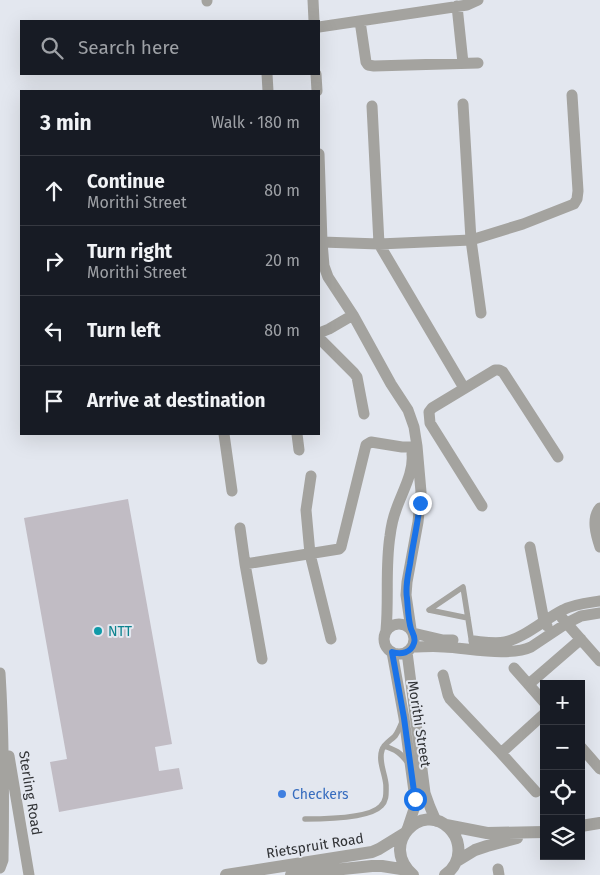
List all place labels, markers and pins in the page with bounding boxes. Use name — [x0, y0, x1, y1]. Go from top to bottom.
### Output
place label: NTT — [108, 623, 133, 640]
marker: NTT — [92, 625, 104, 637]
place label: Checkers — [292, 786, 349, 803]
marker: Checkers — [276, 788, 288, 800]

